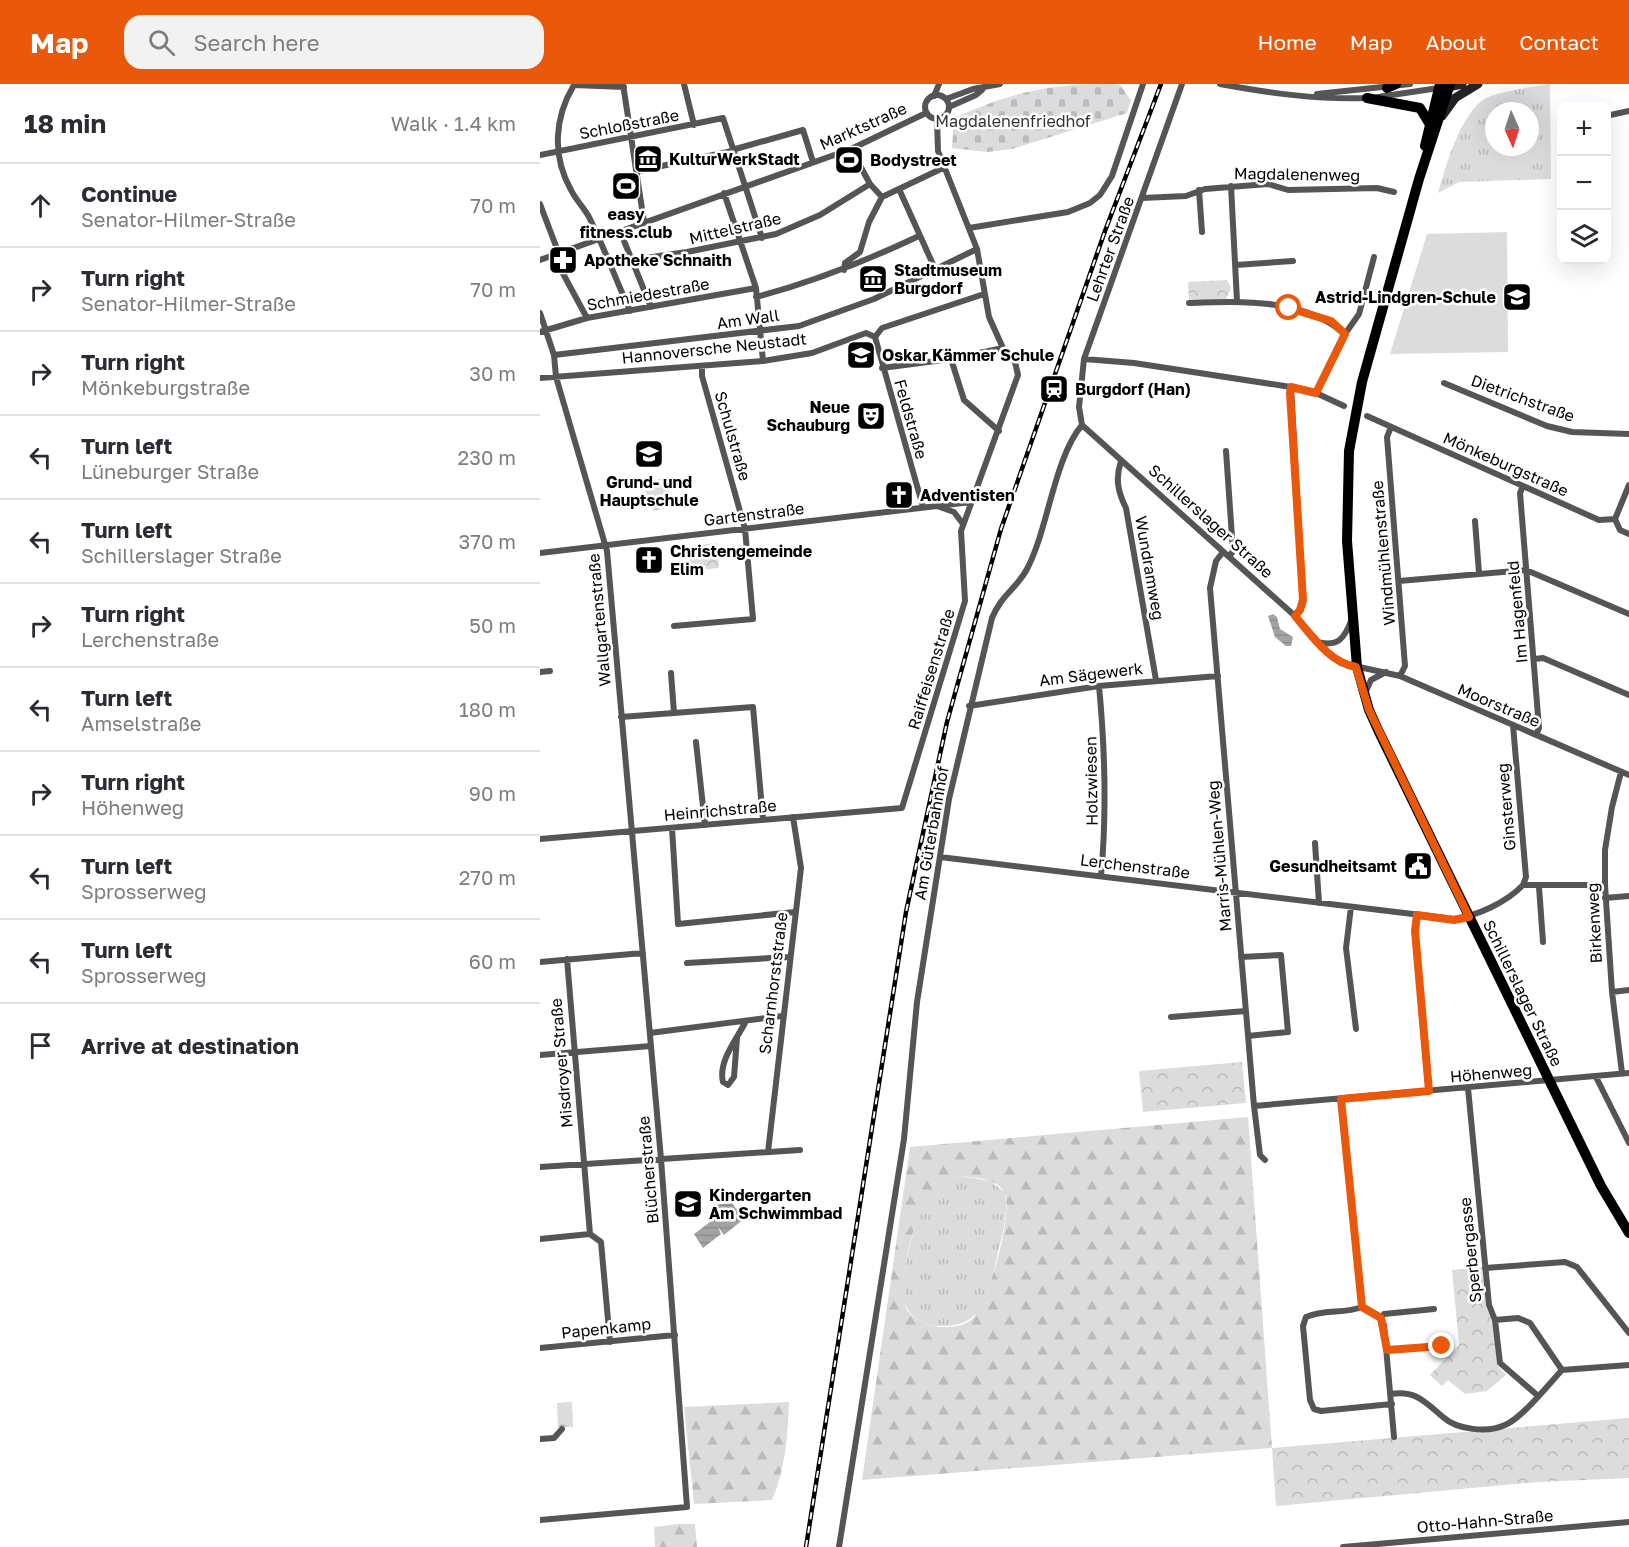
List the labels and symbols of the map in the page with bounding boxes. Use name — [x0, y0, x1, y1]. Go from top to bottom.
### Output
street label: Marktstraße — [816, 98, 910, 154]
north arrow — [1485, 102, 1539, 156]
street label: Schloßstraße — [577, 105, 681, 143]
park label: Magdalenenfriedhof — [935, 111, 1091, 131]
museum icon: KulturWerkStadt — [632, 143, 664, 175]
sports icon: Bodystreet — [833, 144, 865, 176]
place label: KulturWerkStadt — [669, 149, 800, 169]
place label: Bodystreet — [870, 150, 957, 170]
street label: Magdalenenweg — [1234, 163, 1360, 185]
sports icon: easy fitness.club — [610, 170, 642, 202]
street label: Lehrter Straße — [1082, 194, 1138, 304]
place label: easy fitness.club — [580, 204, 672, 242]
street label: Mittelstraße — [687, 208, 783, 248]
pharmacy icon: Apotheke Schnaith — [547, 244, 579, 276]
place label: Apotheke Schnaith — [584, 250, 732, 270]
place label: Stadtmuseum Burgdorf — [894, 260, 1002, 298]
museum icon: Stadtmuseum Burgdorf — [857, 263, 889, 295]
street label: Schmiedestraße — [585, 273, 711, 315]
school or university icon: Astrid-Lindgren-Schule — [1501, 281, 1533, 313]
place label: Astrid-Lindgren-Schule — [1315, 287, 1496, 307]
route start — [1275, 294, 1301, 320]
street label: Am Wall — [715, 305, 781, 333]
street label: Hannoversche Neustadt — [621, 328, 807, 368]
school or university icon: Oskar Kämmer Schule — [845, 339, 877, 371]
place label: Oskar Kämmer Schule — [882, 345, 1054, 365]
street label: Dietrichstraße — [1468, 370, 1578, 426]
station icon: Burgdorf (Han) — [1038, 373, 1070, 405]
street label: Feldstraße — [890, 377, 932, 461]
place label: Burgdorf (Han) — [1075, 379, 1191, 399]
street label: Schulstraße — [711, 389, 755, 483]
place label: Neue Schauburg — [766, 397, 850, 435]
theatre icon: Neue Schauburg — [855, 400, 887, 432]
street label: Mönkeburgstraße — [1440, 427, 1572, 501]
school or university icon: Grund- und Hauptschule — [633, 438, 665, 470]
street label: Schillerslager Straße — [1145, 460, 1277, 582]
place label: Grund- und Hauptschule — [599, 472, 699, 510]
church icon: Adventisten — [883, 479, 915, 511]
street label: Windmühlenstraße — [1367, 480, 1399, 626]
place label: Adventisten — [920, 485, 1015, 505]
street label: Gartenstraße — [703, 498, 805, 530]
street label: Wundramweg — [1131, 514, 1169, 622]
place label: Christengemeinde Elim — [670, 541, 812, 579]
church icon: Christengemeinde Elim — [633, 544, 665, 576]
street label: Wallgartenstraße — [583, 553, 615, 687]
street label: Im Hagenfeld — [1503, 560, 1531, 664]
street label: Raiffeisenstraße — [903, 606, 959, 732]
street label: Am Sägewerk — [1038, 658, 1144, 690]
street label: Moorstraße — [1455, 679, 1543, 731]
street label: Holzwiesen — [1080, 736, 1102, 826]
street label: Ginsterweg — [1492, 762, 1520, 852]
street label: Am Güterbahnhof — [909, 764, 953, 901]
street label: Marris-Mühlen-Weg — [1202, 780, 1236, 932]
street label: Heinrichstraße — [663, 795, 777, 825]
street label: Lerchenstraße — [1079, 849, 1191, 883]
public building icon: Gesundheitsamt — [1402, 850, 1434, 882]
place label: Gesundheitsamt — [1269, 856, 1397, 876]
street label: Birkenweg — [1582, 882, 1606, 964]
street label: Scharnhorststraße — [754, 911, 792, 1055]
street label: Schillerslager Straße — [1479, 916, 1567, 1070]
street label: Misdroyer Straße — [545, 997, 577, 1129]
street label: Höhenweg — [1449, 1059, 1533, 1087]
street label: Blücherstraße — [633, 1115, 663, 1225]
place label: Kindergarten Am Schwimmbad — [709, 1185, 843, 1223]
school or university icon: Kindergarten Am Schwimmbad — [672, 1188, 704, 1220]
street label: Sperbergasse — [1455, 1196, 1485, 1304]
street label: Papenkamp — [560, 1313, 652, 1343]
route end — [1428, 1332, 1454, 1358]
street label: Otto-Hahn-Straße — [1416, 1505, 1554, 1537]

